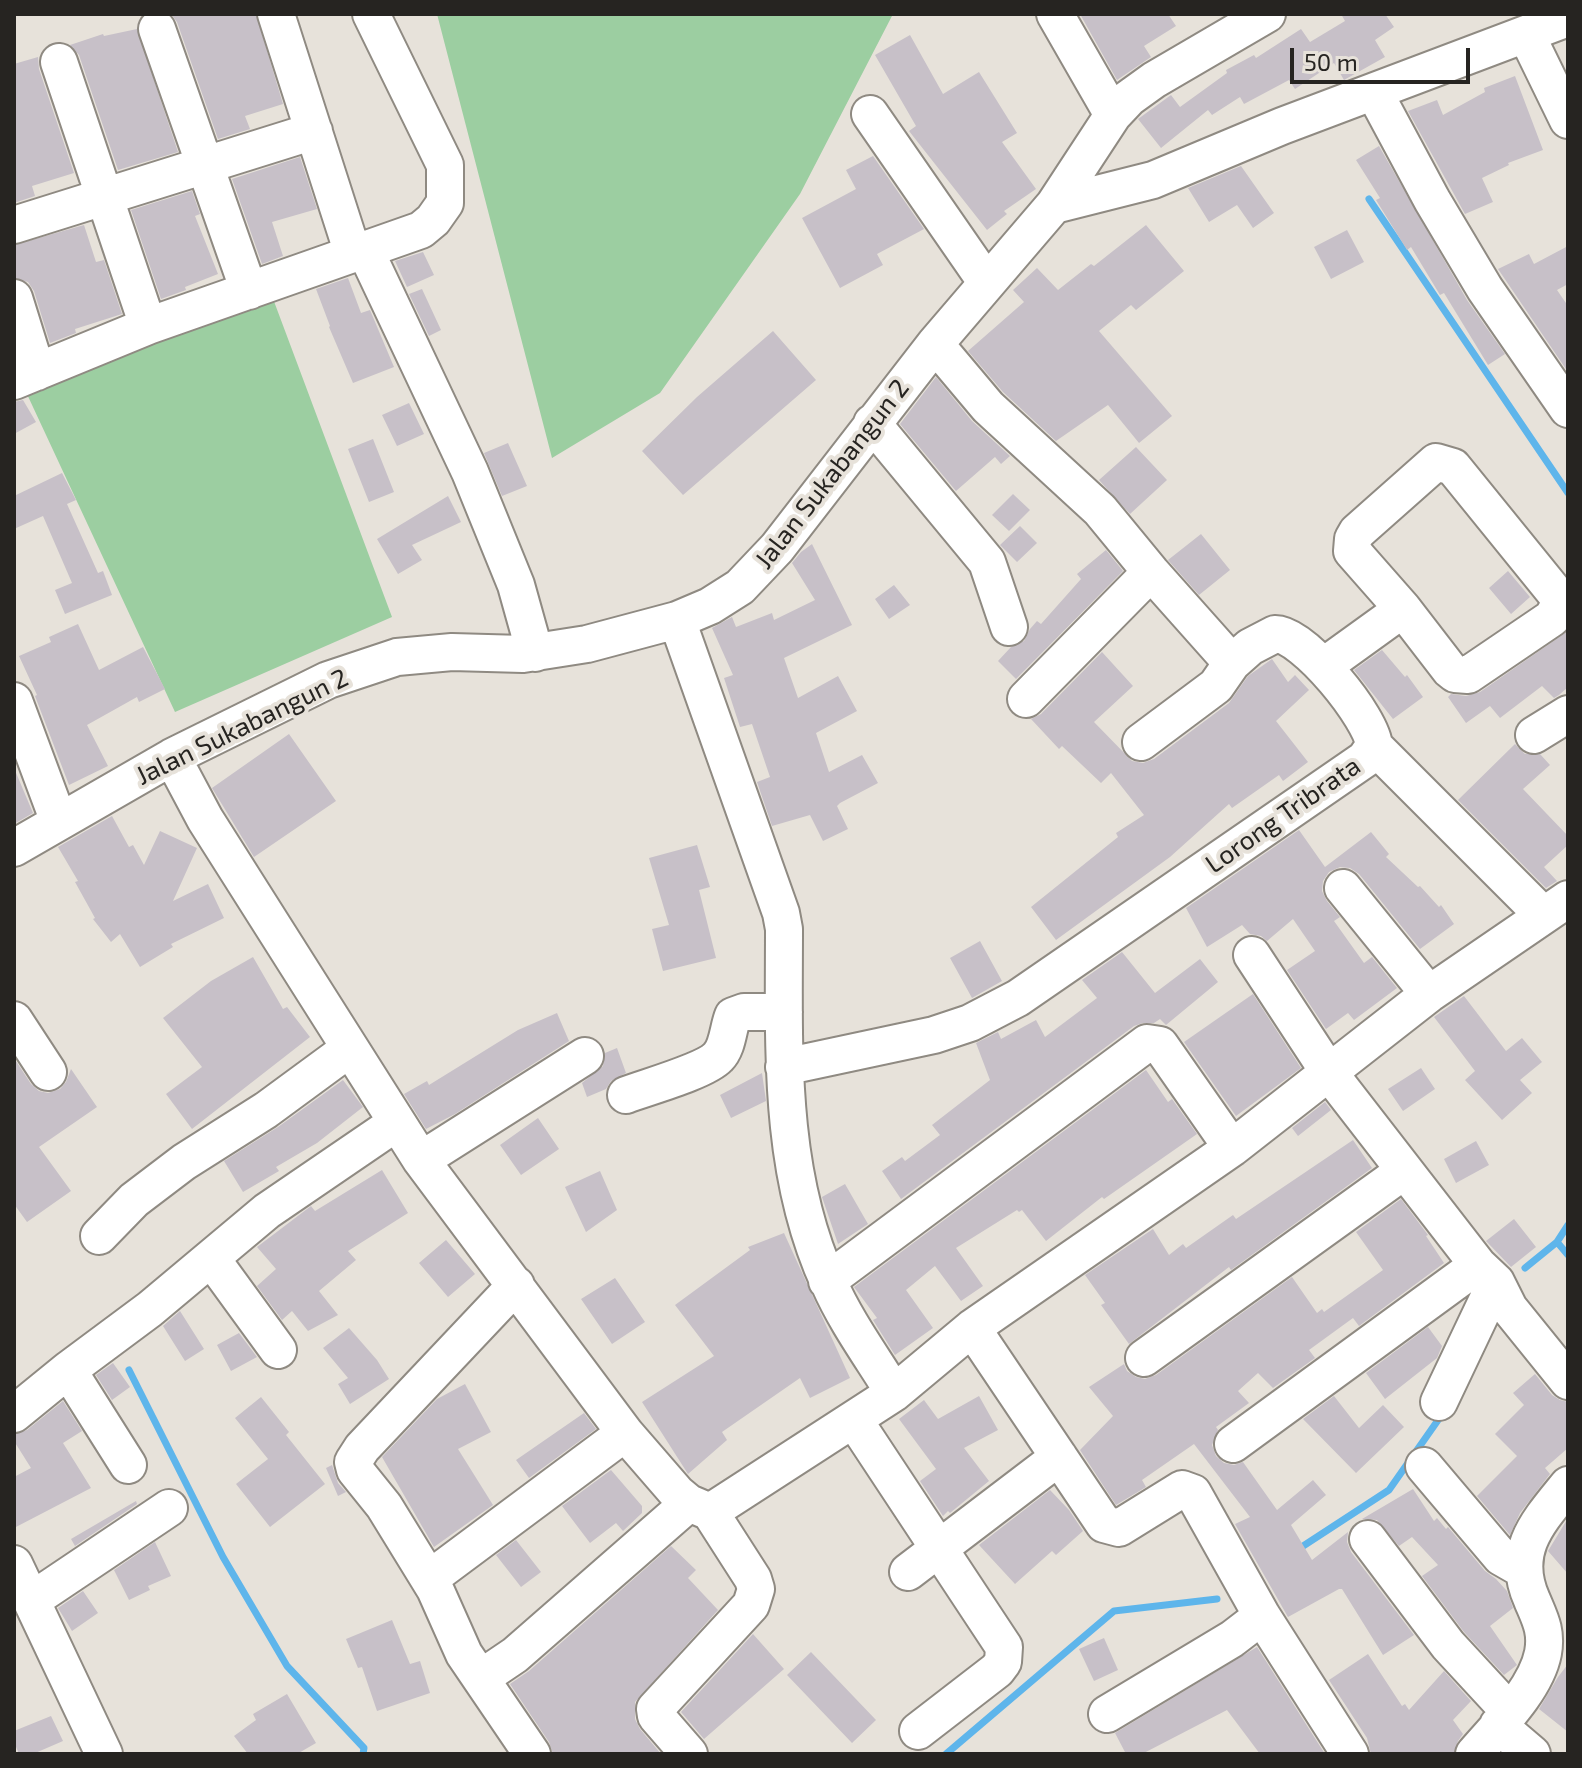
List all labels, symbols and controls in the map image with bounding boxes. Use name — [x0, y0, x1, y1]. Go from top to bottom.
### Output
scale bar — [1294, 32, 1474, 82]
text: 50 m — [1304, 47, 1358, 76]
street label: Jalan Sukabangun 2 — [748, 373, 916, 575]
street label: Jalan Sukabangun 2 — [131, 662, 353, 792]
street label: Lorong Tribrata — [1200, 750, 1366, 880]

